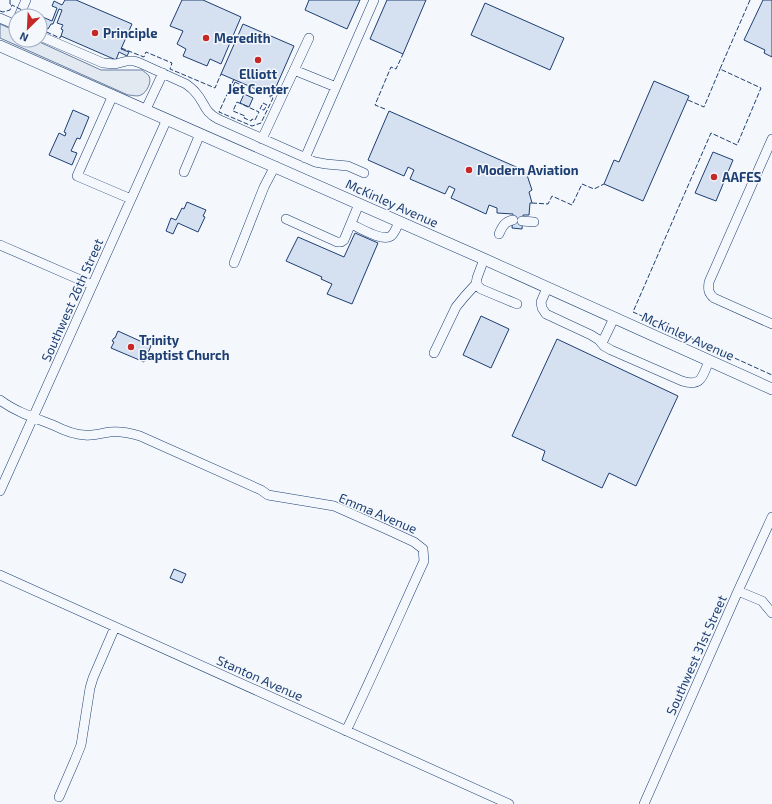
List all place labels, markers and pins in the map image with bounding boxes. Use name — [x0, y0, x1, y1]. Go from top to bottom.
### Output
place label: Principle — [103, 25, 158, 41]
marker: Principle — [90, 28, 100, 38]
place label: Meredith — [214, 30, 271, 46]
marker: Meredith — [201, 33, 211, 43]
marker: Elliott Jet Center — [253, 55, 263, 65]
place label: Elliott Jet Center — [227, 66, 289, 97]
place label: Modern Aviation — [477, 162, 579, 178]
marker: Modern Aviation — [464, 165, 474, 175]
place label: AAFES — [722, 169, 762, 185]
marker: AAFES — [709, 172, 719, 182]
place label: Trinity Baptist Church — [139, 332, 230, 363]
marker: Trinity Baptist Church — [126, 342, 136, 352]

